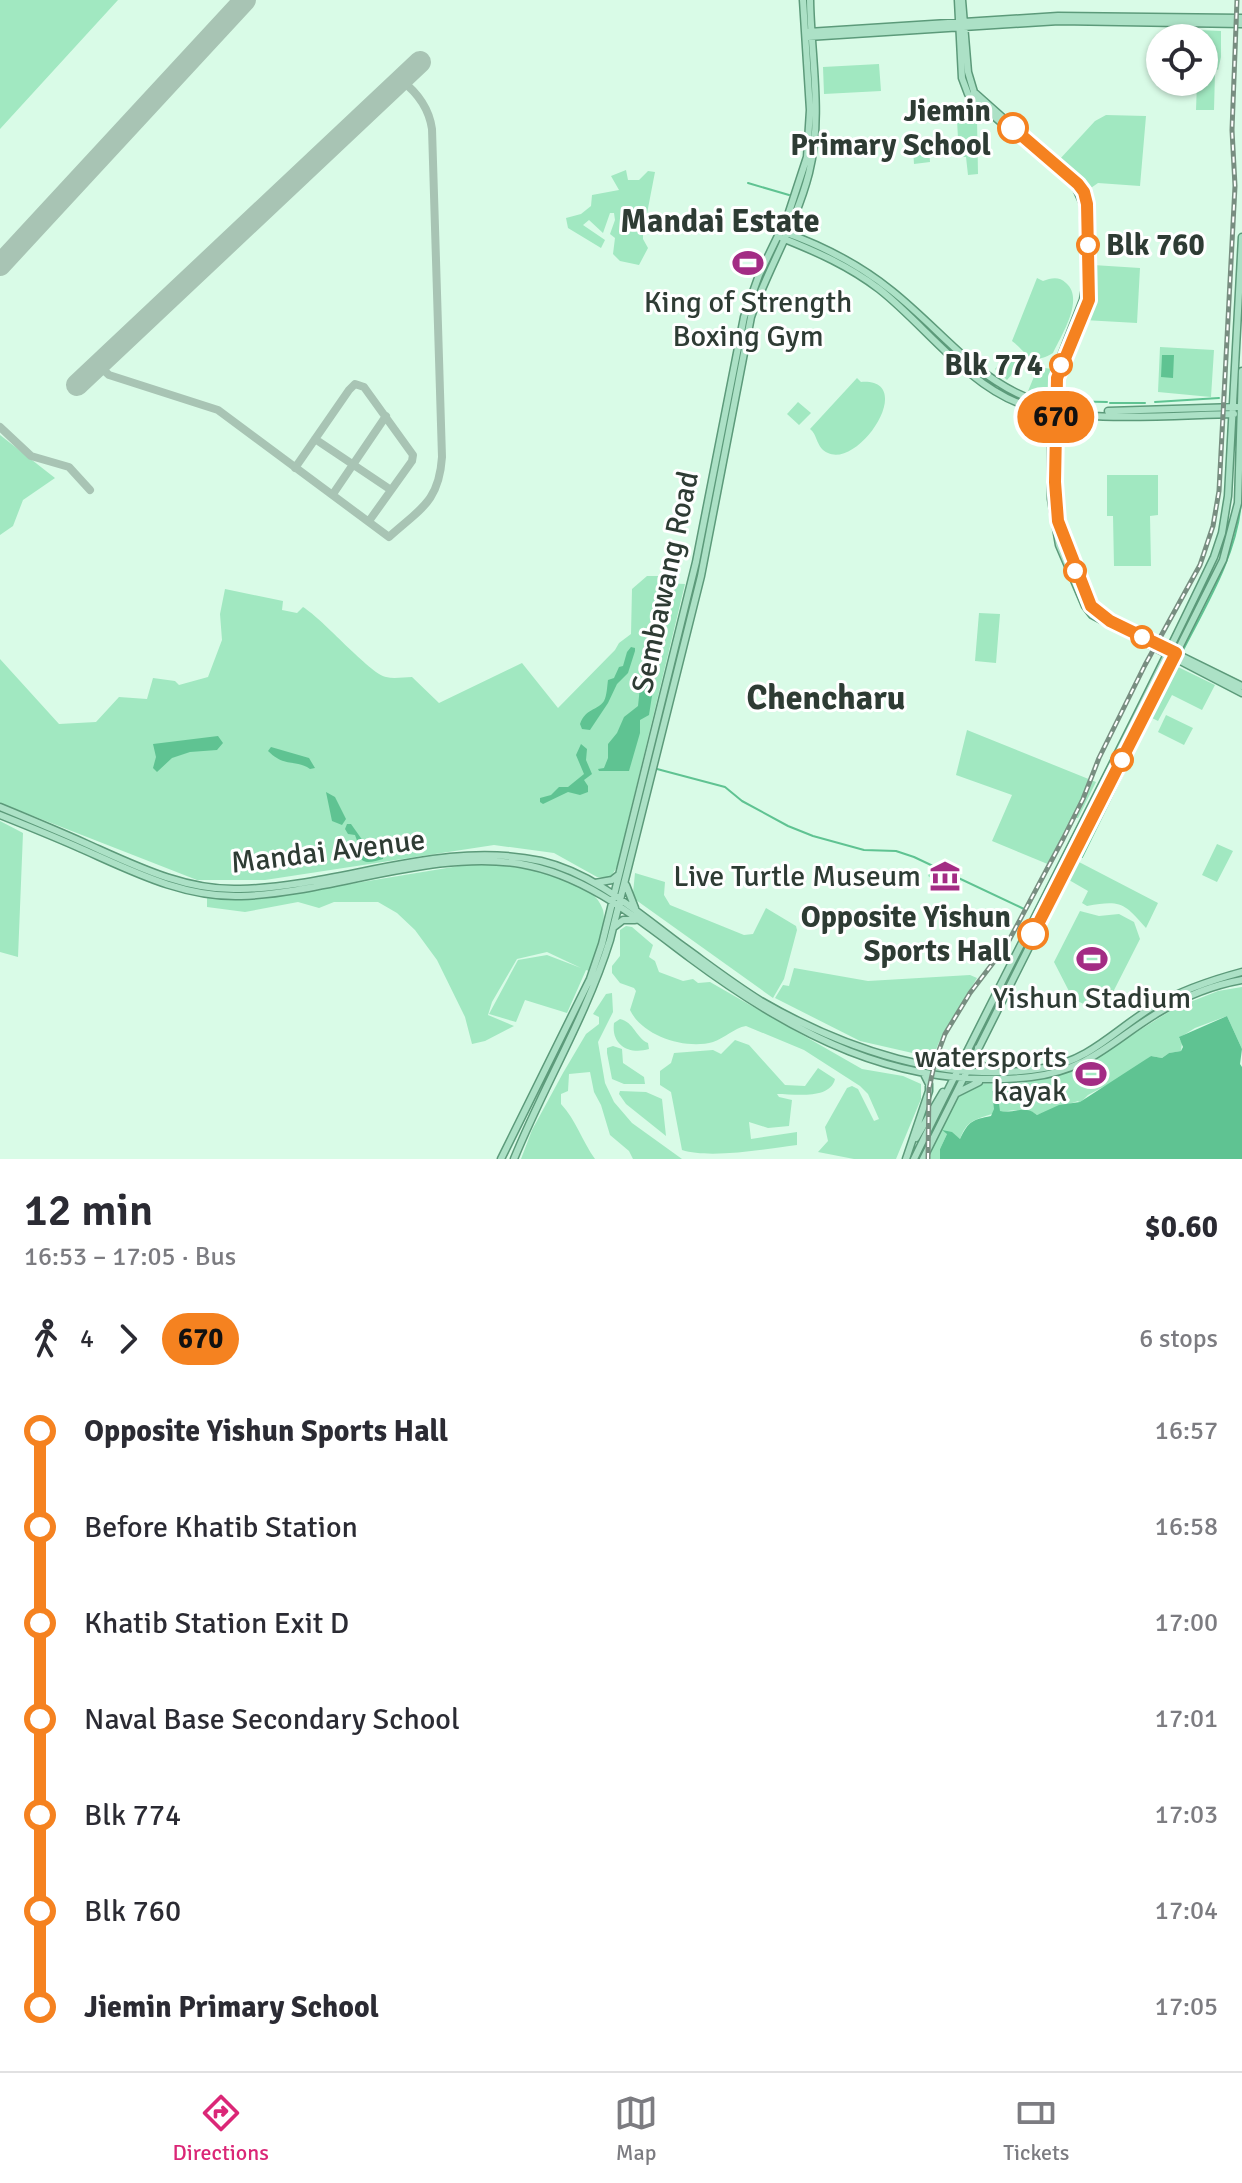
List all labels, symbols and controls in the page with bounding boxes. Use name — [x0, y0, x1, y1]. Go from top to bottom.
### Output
map controls — [1146, 24, 1218, 96]
button: locate — [1146, 24, 1218, 96]
place label: Jiemin Primary School — [790, 93, 991, 164]
marker: Jiemin Primary School — [998, 113, 1028, 143]
district label: Mandai Estate — [620, 202, 820, 241]
place label: Blk 760 — [1106, 227, 1205, 264]
marker: Blk 760 — [1077, 234, 1099, 256]
sports icon: King of Strength Boxing Gym — [731, 246, 765, 280]
place label: King of Strength Boxing Gym — [644, 284, 852, 355]
place label: Blk 774 — [944, 347, 1043, 384]
marker: Blk 774 — [1050, 354, 1072, 376]
line badge: 670 — [1010, 391, 1102, 443]
text: 670 — [1033, 400, 1079, 434]
street label: Sembawang Road — [624, 468, 707, 696]
unlabelled marker — [1064, 560, 1086, 582]
unlabelled marker — [1131, 626, 1153, 648]
district label: Chencharu — [747, 677, 905, 719]
unlabelled marker — [1111, 749, 1133, 771]
street label: Mandai Avenue — [229, 821, 427, 882]
place label: Live Turtle Museum — [673, 858, 921, 895]
museum icon: Live Turtle Museum — [928, 859, 962, 893]
place label: Opposite Yishun Sports Hall — [801, 899, 1011, 970]
marker: Opposite Yishun Sports Hall — [1018, 919, 1048, 949]
sports icon: Yishun Stadium — [1075, 942, 1109, 976]
place label: Yishun Stadium — [993, 980, 1191, 1017]
place label: watersports kayak — [915, 1039, 1067, 1110]
sports icon: watersports kayak — [1074, 1057, 1108, 1091]
text: 12 min — [24, 1184, 153, 1238]
text: $0.60 — [1145, 1209, 1218, 1246]
text: 16:53 – 17:05 · Bus — [24, 1241, 236, 1273]
icon: walk — [24, 1317, 68, 1361]
icon: forward — [106, 1317, 150, 1361]
text: 670 — [178, 1322, 223, 1356]
text: 4 — [80, 1323, 94, 1355]
text: 6 stops — [1139, 1323, 1218, 1355]
text: Opposite Yishun Sports Hall — [84, 1413, 448, 1450]
text: 16:57 — [1155, 1415, 1218, 1447]
text: Before Khatib Station — [84, 1509, 358, 1546]
text: 16:58 — [1155, 1511, 1218, 1543]
text: Khatib Station Exit D — [84, 1605, 349, 1642]
text: 17:00 — [1155, 1607, 1218, 1639]
text: Naval Base Secondary School — [84, 1701, 460, 1738]
text: 17:01 — [1155, 1703, 1218, 1735]
text: Blk 774 — [84, 1797, 181, 1834]
text: 17:03 — [1155, 1799, 1218, 1831]
text: Blk 760 — [84, 1893, 181, 1930]
text: 17:04 — [1155, 1895, 1218, 1927]
text: Jiemin Primary School — [84, 1989, 379, 2026]
text: 17:05 — [1155, 1991, 1218, 2023]
tab: Directions — [173, 2091, 269, 2166]
tab: Map — [614, 2091, 658, 2166]
tab: Tickets — [1003, 2091, 1069, 2166]

